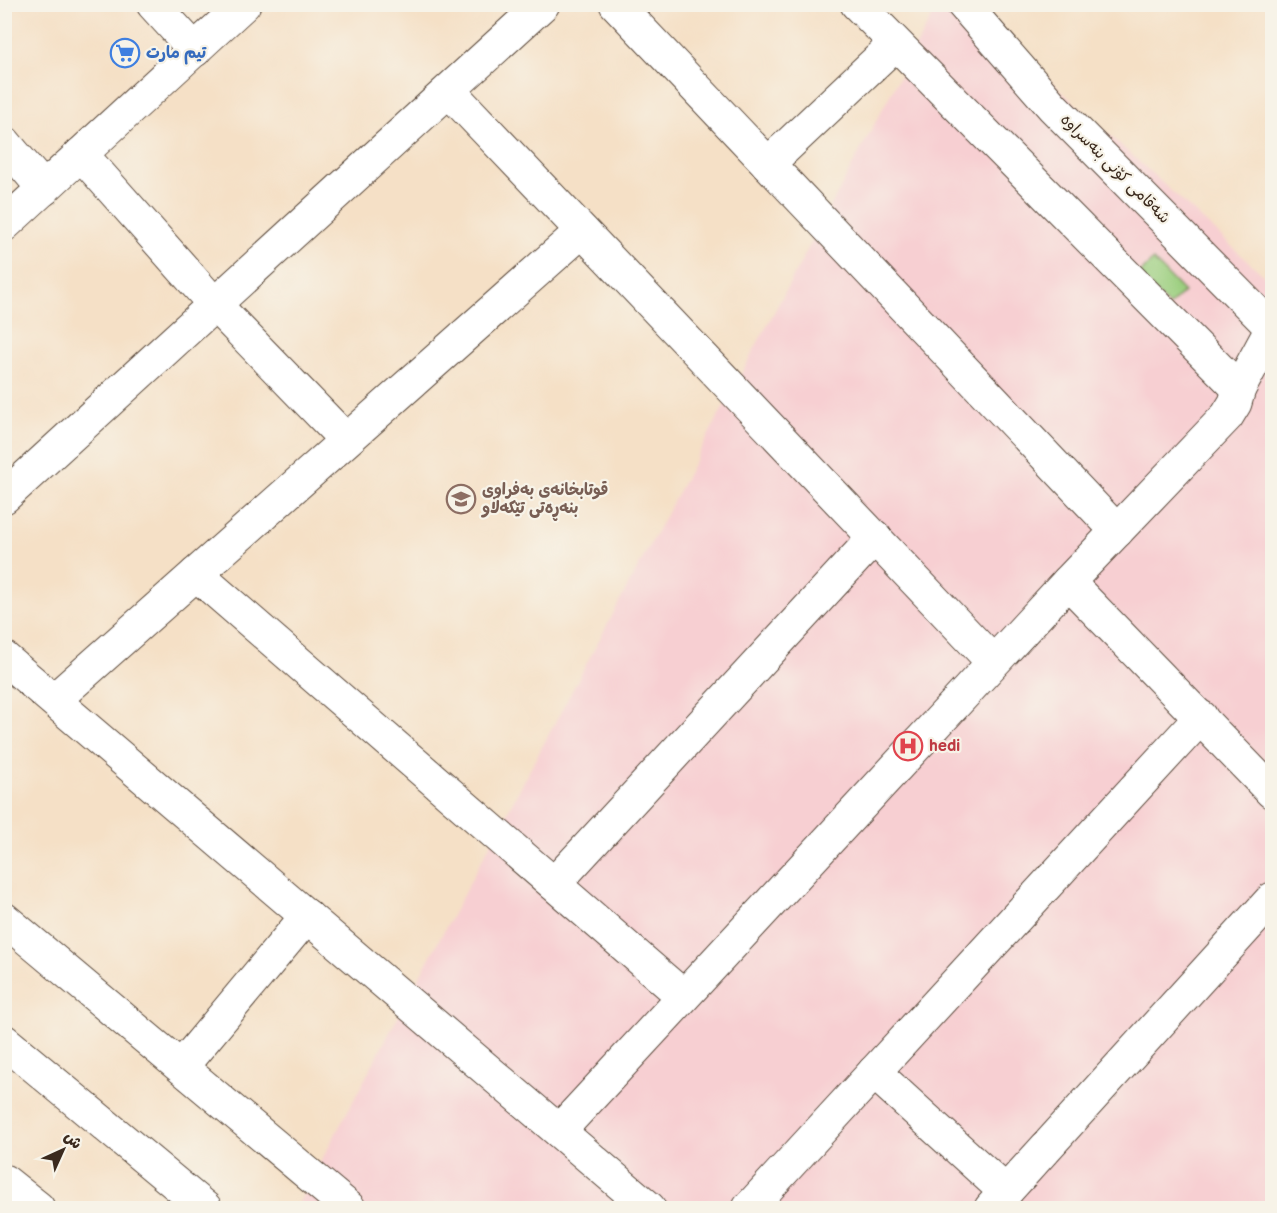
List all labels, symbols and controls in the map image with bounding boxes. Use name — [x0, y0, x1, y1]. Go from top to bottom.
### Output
supermarket icon: تيم مارت — [109, 37, 141, 69]
place label: تيم مارت — [146, 44, 207, 65]
street label: شەقامی کۆنی بنەسراوە — [1056, 110, 1174, 228]
place label: قوتابخانەی بەفراوی بنەڕەتی تێکەلاو — [481, 481, 608, 521]
school or university icon: قوتابخانەی بەفراوی بنەڕەتی تێکەلاو — [445, 483, 477, 515]
hospital icon: hedi — [892, 730, 924, 762]
place label: hedi — [929, 737, 960, 756]
north arrow — [33, 1120, 93, 1180]
text: ش — [60, 1128, 85, 1153]

